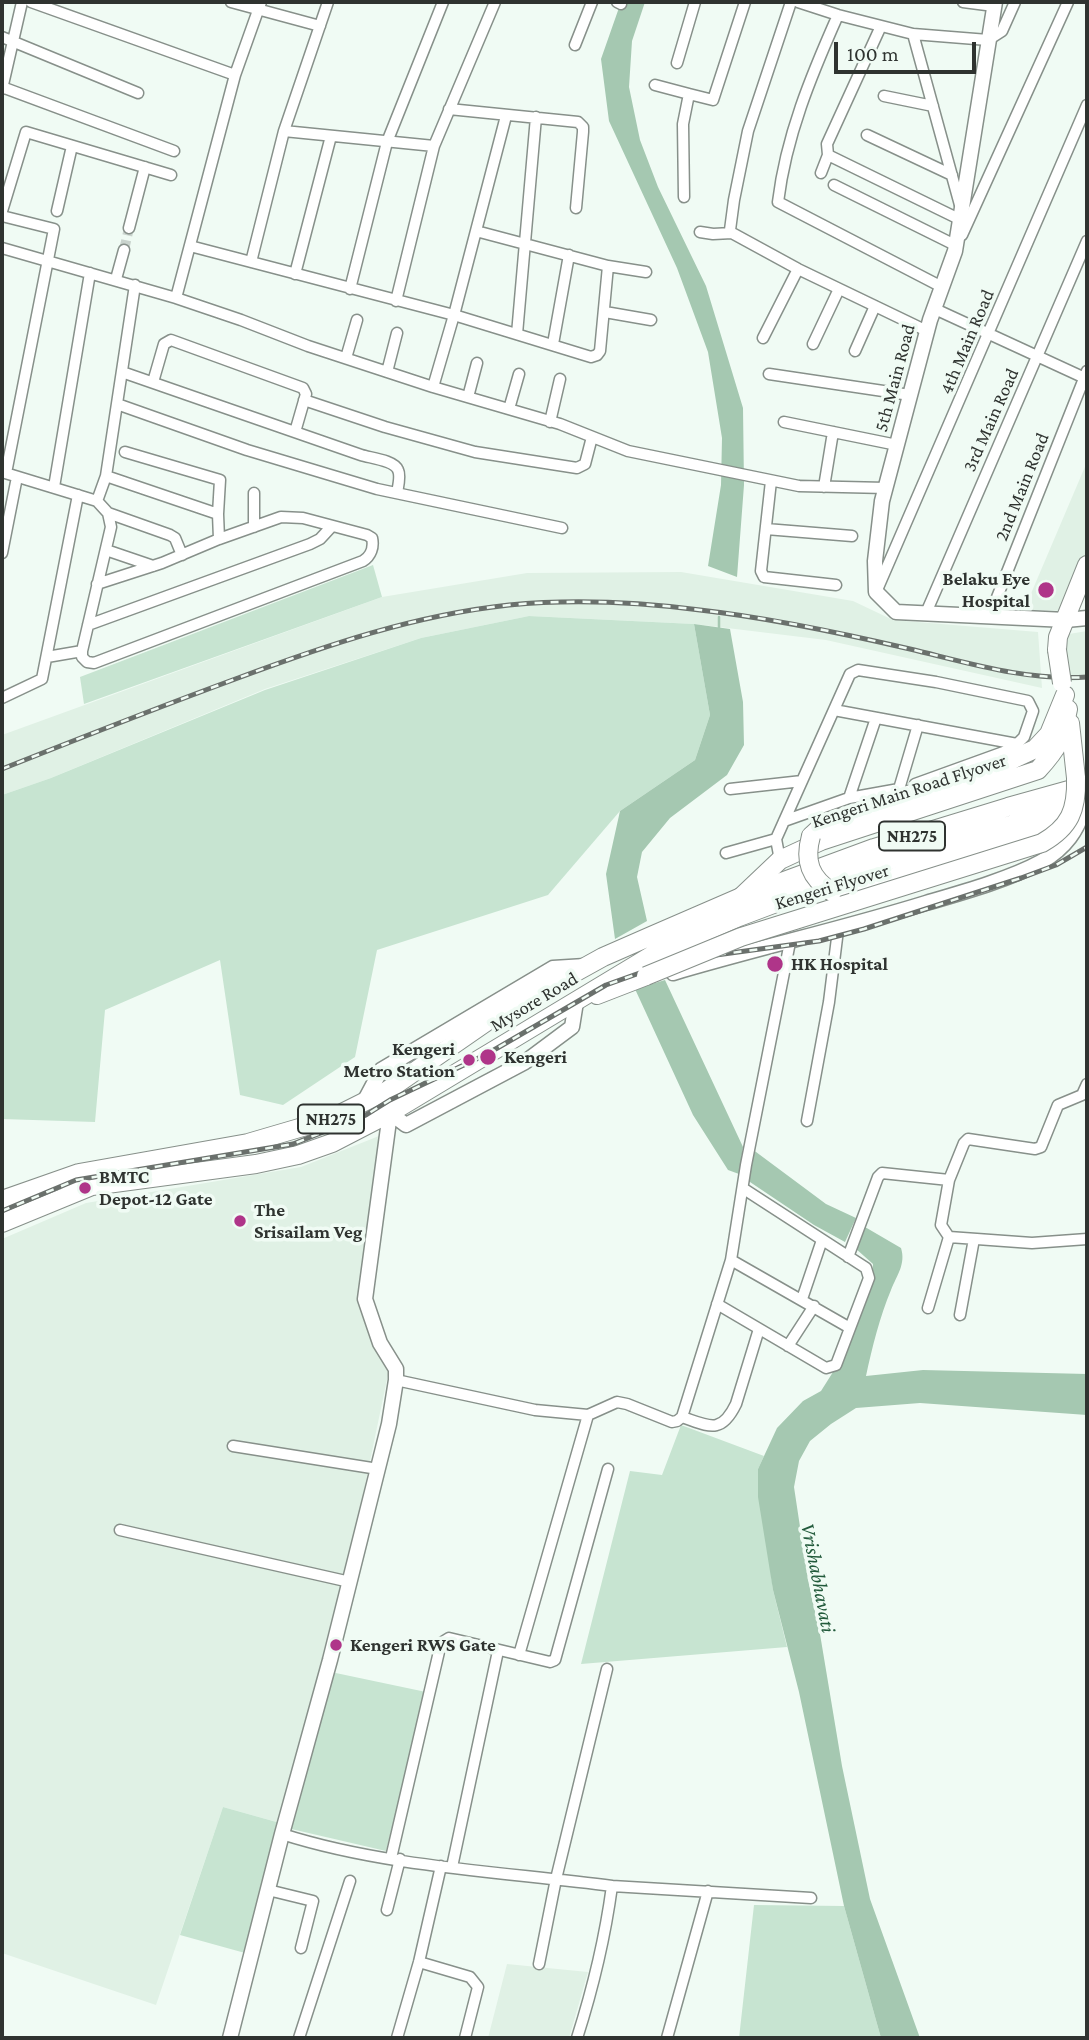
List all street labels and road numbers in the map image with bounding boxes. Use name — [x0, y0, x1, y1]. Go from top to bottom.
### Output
street label: 4th Main Road — [935, 286, 999, 398]
street label: 5th Main Road — [870, 322, 920, 434]
street label: 3rd Main Road — [958, 365, 1024, 475]
street label: 2nd Main Road — [990, 430, 1054, 544]
street label: Kengeri Main Road Flyover — [809, 749, 1009, 833]
road number: NH275 — [879, 822, 945, 850]
street label: Kengeri Flyover — [772, 859, 892, 915]
street label: Mysore Road — [486, 967, 582, 1037]
road number: NH275 — [298, 1104, 364, 1134]

